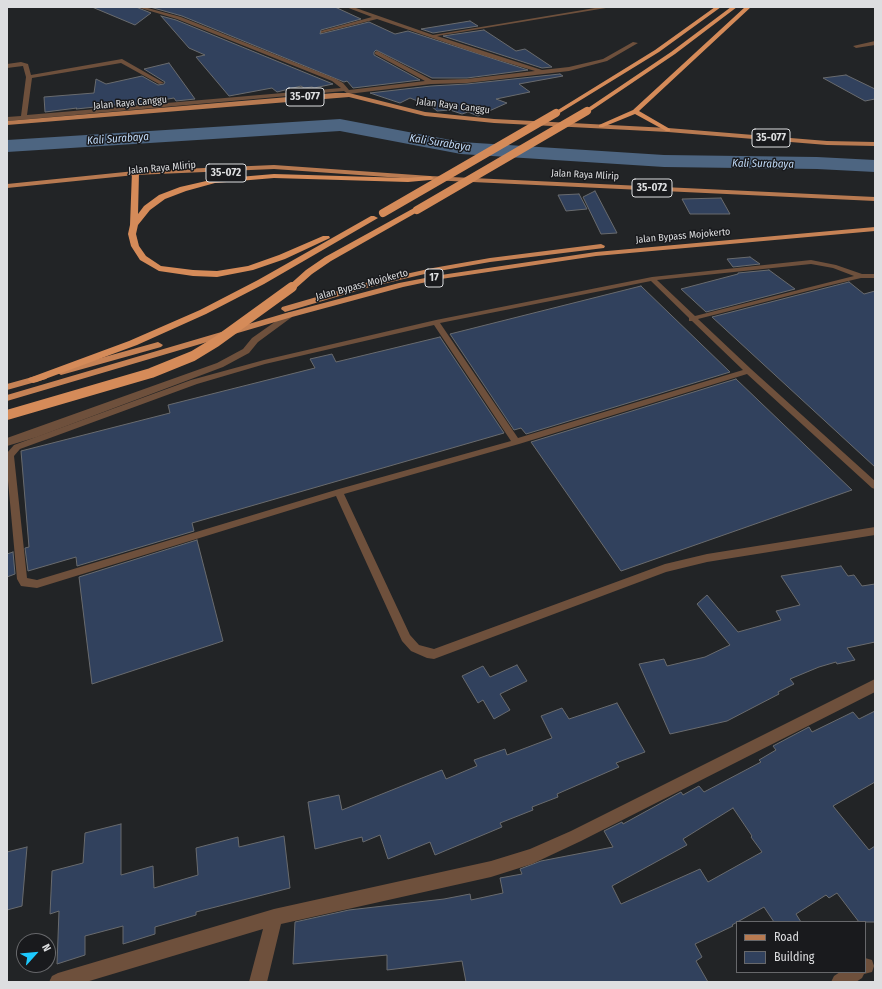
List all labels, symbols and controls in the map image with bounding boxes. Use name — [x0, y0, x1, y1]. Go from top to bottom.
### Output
road number: 35-077 — [286, 88, 324, 106]
street label: Jalan Raya Canggu — [93, 94, 167, 112]
street label: Jalan Raya Canggu — [416, 96, 490, 116]
road number: 35-077 — [752, 129, 790, 147]
water label: Kali Surabaya — [87, 130, 149, 148]
water label: Kali Surabaya — [408, 132, 472, 154]
water label: Kali Surabaya — [732, 157, 794, 171]
street label: Jalan Raya Mlirip — [128, 159, 196, 177]
road number: 35-072 — [206, 164, 246, 182]
street label: Jalan Raya Mlirip — [551, 167, 619, 183]
road number: 35-072 — [632, 179, 672, 197]
street label: Jalan Bypass Mojokerto — [635, 226, 731, 246]
street label: Jalan Bypass Mojokerto — [315, 267, 409, 303]
road number: 17 — [425, 269, 443, 287]
legend — [736, 921, 866, 973]
text: Road — [774, 930, 799, 944]
north arrow — [16, 933, 56, 973]
text: N — [39, 942, 54, 954]
text: Building — [774, 950, 814, 964]

